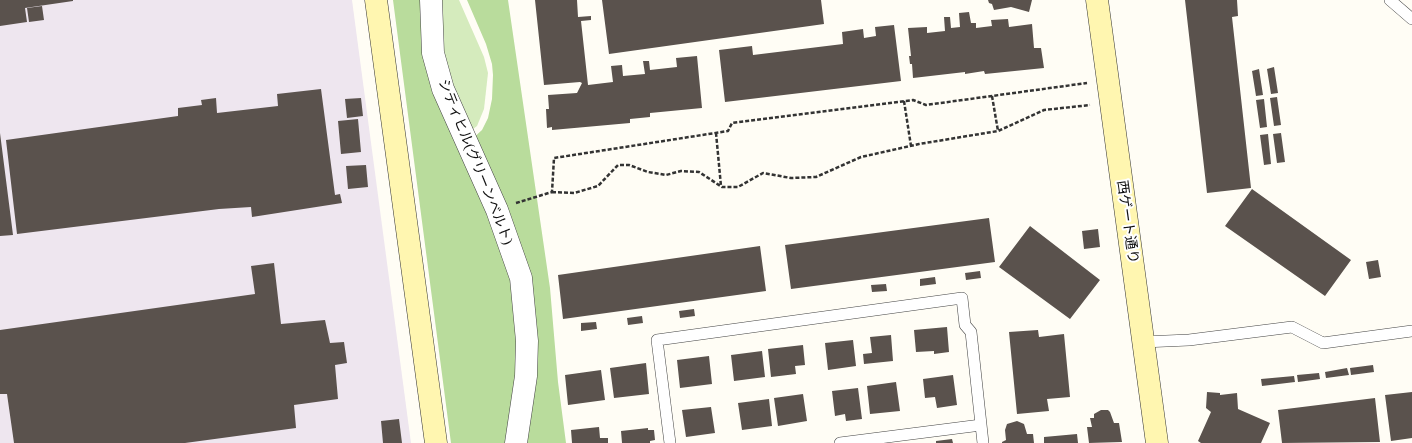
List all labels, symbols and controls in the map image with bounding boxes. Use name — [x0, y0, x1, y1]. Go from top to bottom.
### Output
street label: シティヒル(グリーンベルト) — [434, 77, 516, 247]
street label: 西ゲート通り — [1113, 179, 1141, 265]

